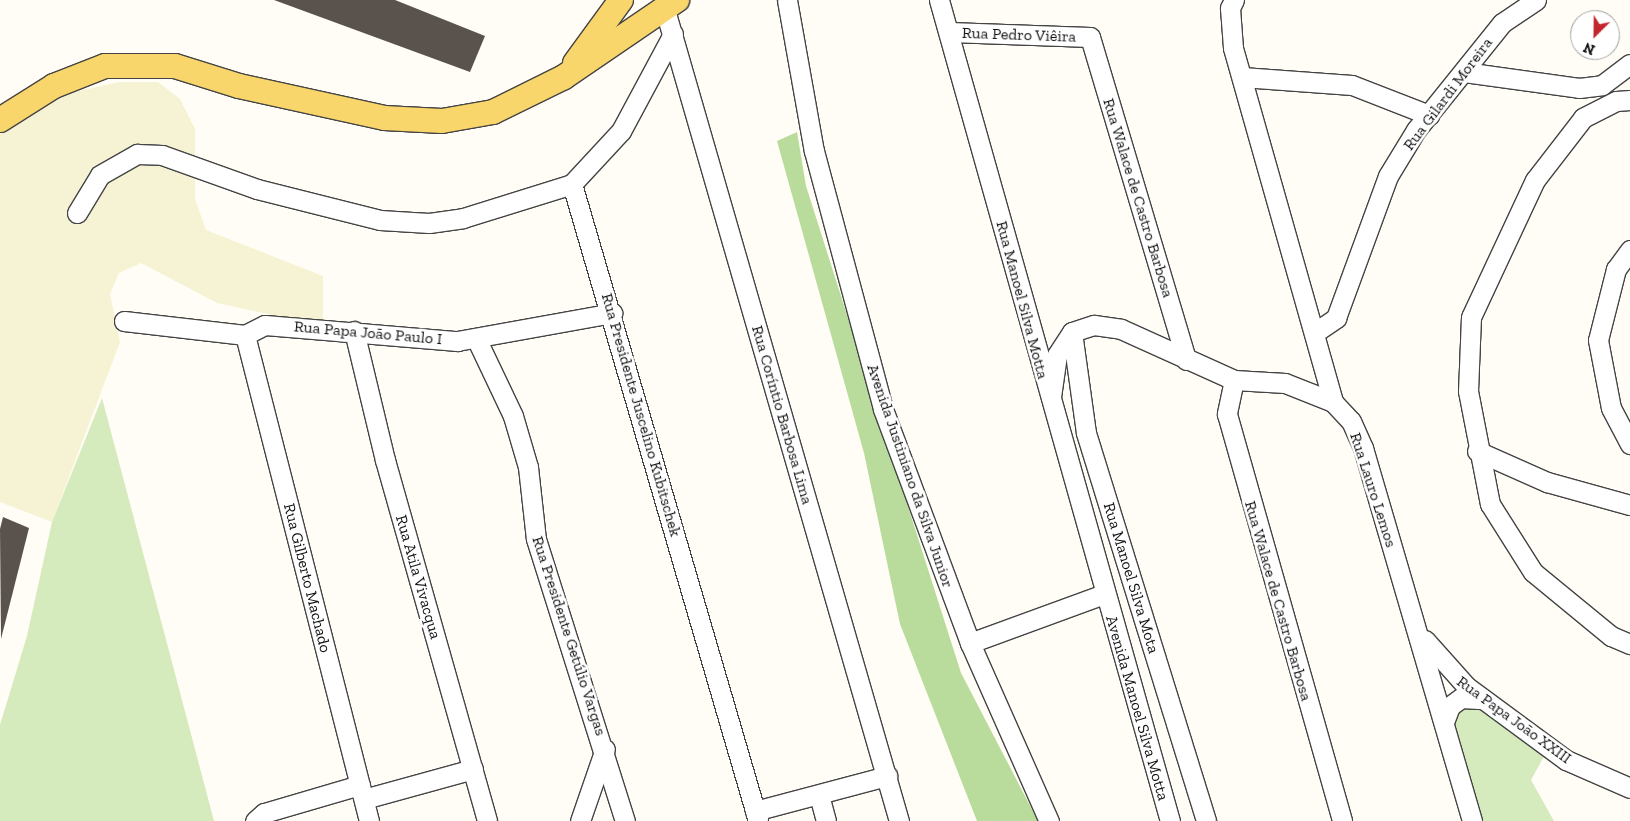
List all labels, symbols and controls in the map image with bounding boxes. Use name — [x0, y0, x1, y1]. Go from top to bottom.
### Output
north arrow — [1570, 10, 1620, 60]
street label: Rua Pedro Viêira — [961, 23, 1077, 47]
street label: Rua Gilardi Moreira — [1399, 34, 1497, 154]
text: N — [1581, 38, 1598, 58]
street label: Rua Walace de Castro Barbosa — [1098, 96, 1178, 300]
street label: Rua Manoel Silva Motta — [992, 219, 1052, 381]
street label: Rua Presidente Juscelino Kubitschek — [597, 291, 685, 539]
street label: Rua Papa João Paulo I — [293, 317, 443, 349]
street label: Rua Coríntio Barbosa Lima — [747, 323, 817, 507]
street label: Avenida Justiniano da Silva Junior — [863, 361, 957, 591]
street label: Rua Lauro Lemos — [1345, 430, 1401, 550]
street label: Rua Walace de Castro Barbosa — [1240, 498, 1316, 704]
street label: Rua Manoel Silva Mota — [1099, 500, 1163, 656]
street label: Rua Gilberto Machado — [279, 501, 335, 655]
street label: Rua Atila Vivacqua — [391, 512, 445, 642]
street label: Rua Presidente Getúlio Vargas — [528, 534, 610, 738]
street label: Avenida Manoel Silva Motta — [1101, 613, 1173, 803]
street label: Rua Papa João XXIII — [1453, 672, 1575, 768]

